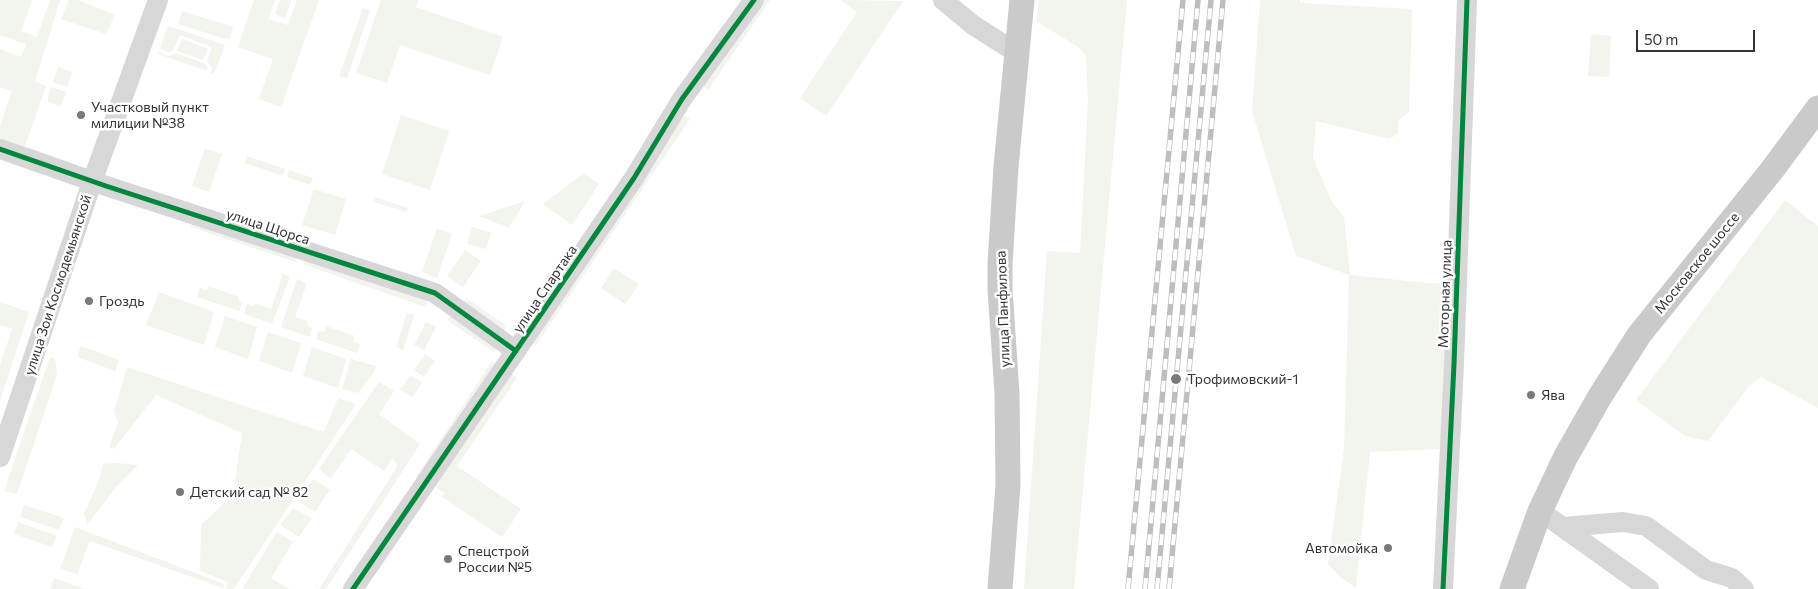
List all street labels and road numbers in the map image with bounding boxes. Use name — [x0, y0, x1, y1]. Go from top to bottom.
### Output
street label: улица Зои Космодемьянской — [21, 193, 95, 377]
street label: улица Щорса — [224, 206, 312, 248]
street label: Московское шоссе — [1651, 209, 1743, 317]
street label: Моторная улица — [1435, 240, 1455, 348]
street label: улица Спартака — [509, 242, 581, 336]
street label: улица Панфилова — [993, 250, 1013, 368]

